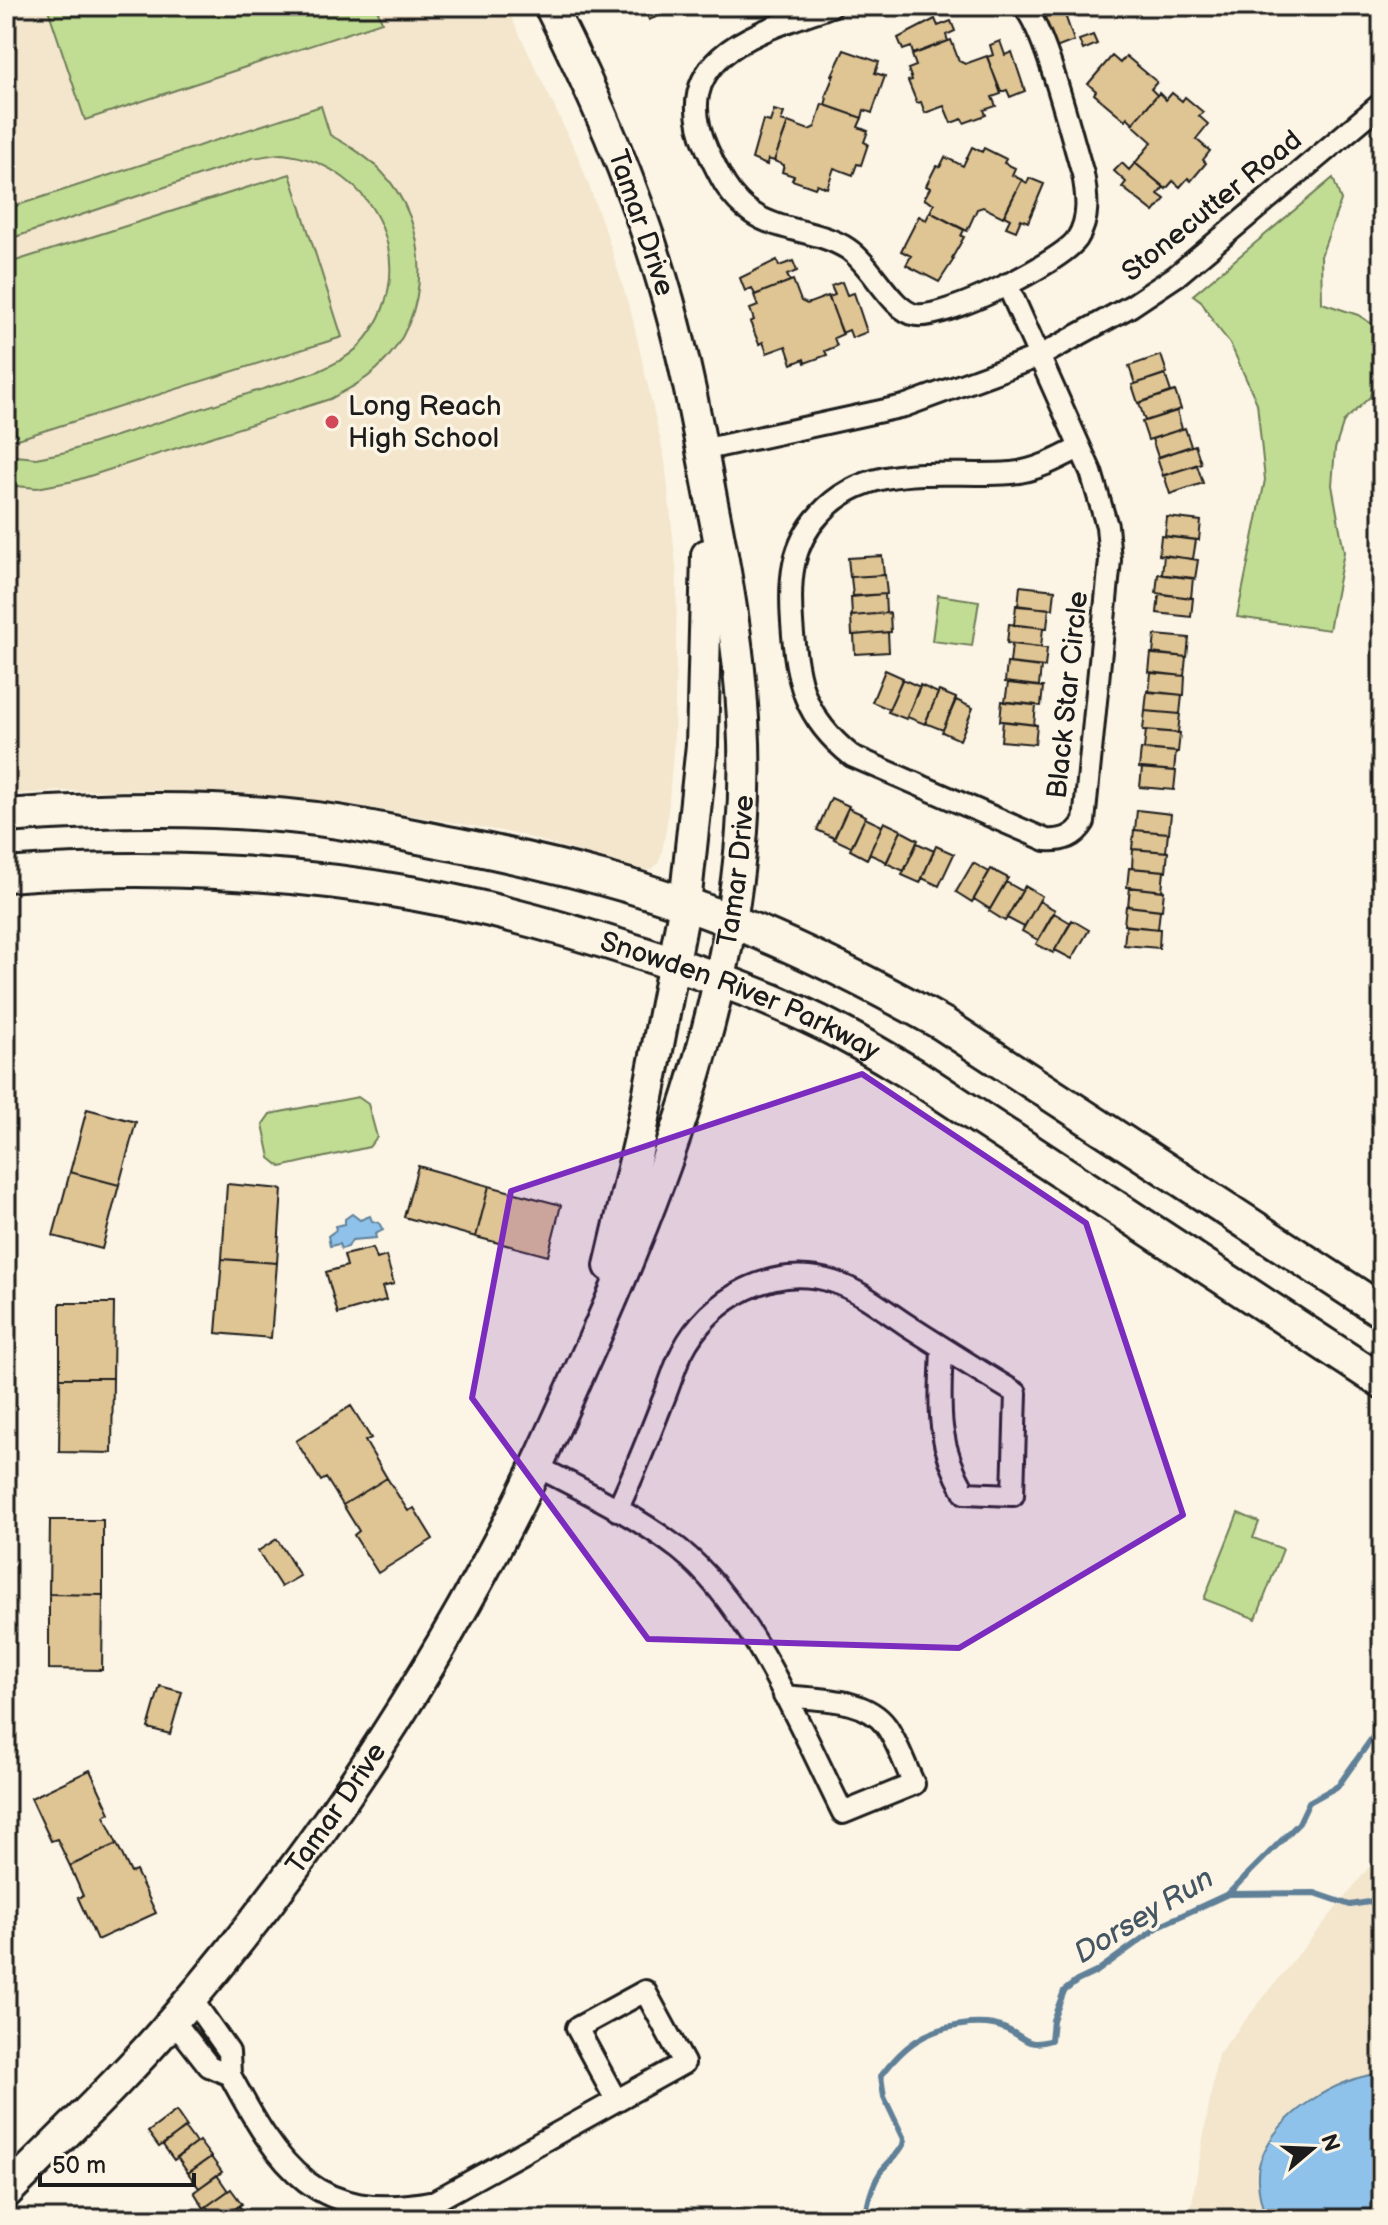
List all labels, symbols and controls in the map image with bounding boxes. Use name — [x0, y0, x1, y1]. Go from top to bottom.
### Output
street label: Stonecutter Road — [1115, 123, 1309, 289]
street label: Tamar Drive — [601, 146, 681, 300]
place label: Long Reach High School — [348, 390, 501, 455]
marker: Long Reach High School — [323, 413, 341, 431]
street label: Black Star Circle — [1041, 590, 1095, 800]
street label: Tamar Drive — [710, 794, 761, 949]
street label: Snowden River Parkway — [596, 925, 886, 1068]
street label: Tamar Drive — [279, 1736, 393, 1880]
water label: Dorsey Run — [1068, 1860, 1220, 1972]
north arrow — [1272, 2109, 1352, 2189]
text: N — [1314, 2131, 1345, 2155]
scale bar — [40, 2137, 194, 2187]
text: 50 m — [52, 2151, 106, 2180]

